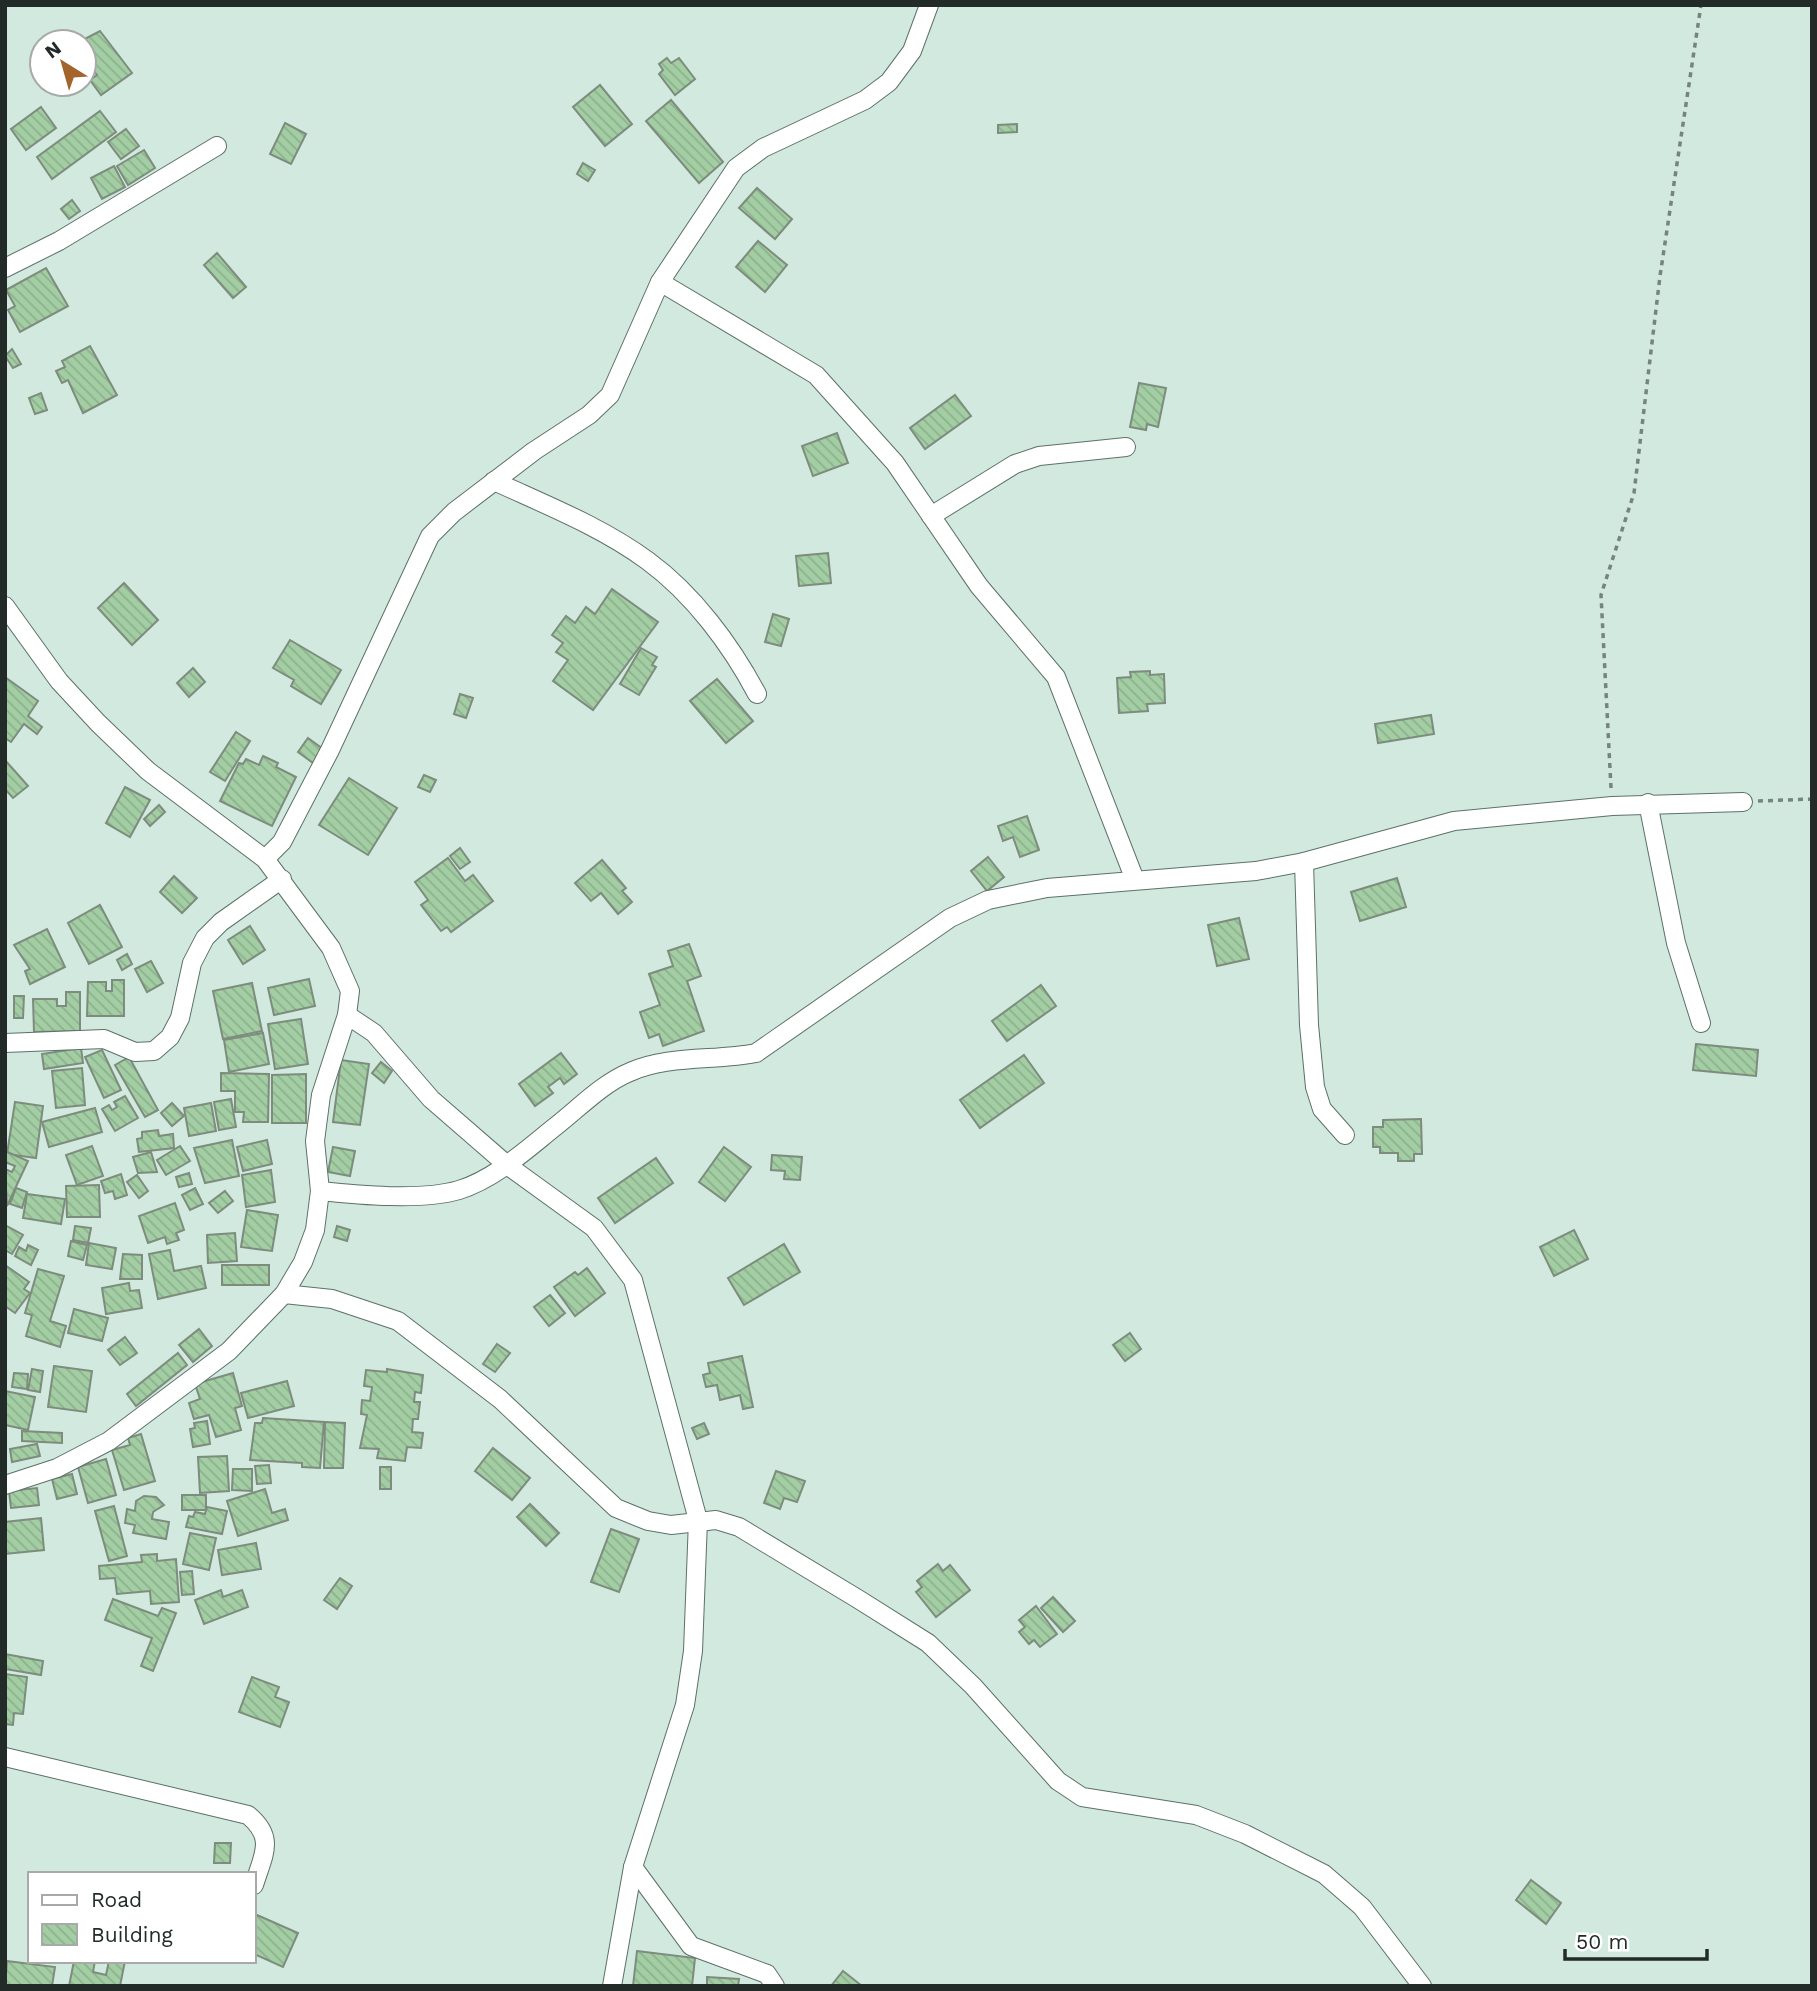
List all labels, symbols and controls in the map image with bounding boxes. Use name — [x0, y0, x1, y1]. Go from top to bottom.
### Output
north arrow — [28, 28, 98, 98]
text: N — [41, 36, 66, 63]
legend — [28, 1872, 256, 1963]
text: Road — [91, 1887, 142, 1912]
scale bar — [1565, 1918, 1707, 1962]
text: Building — [91, 1922, 173, 1947]
text: 50 m — [1576, 1929, 1628, 1954]

